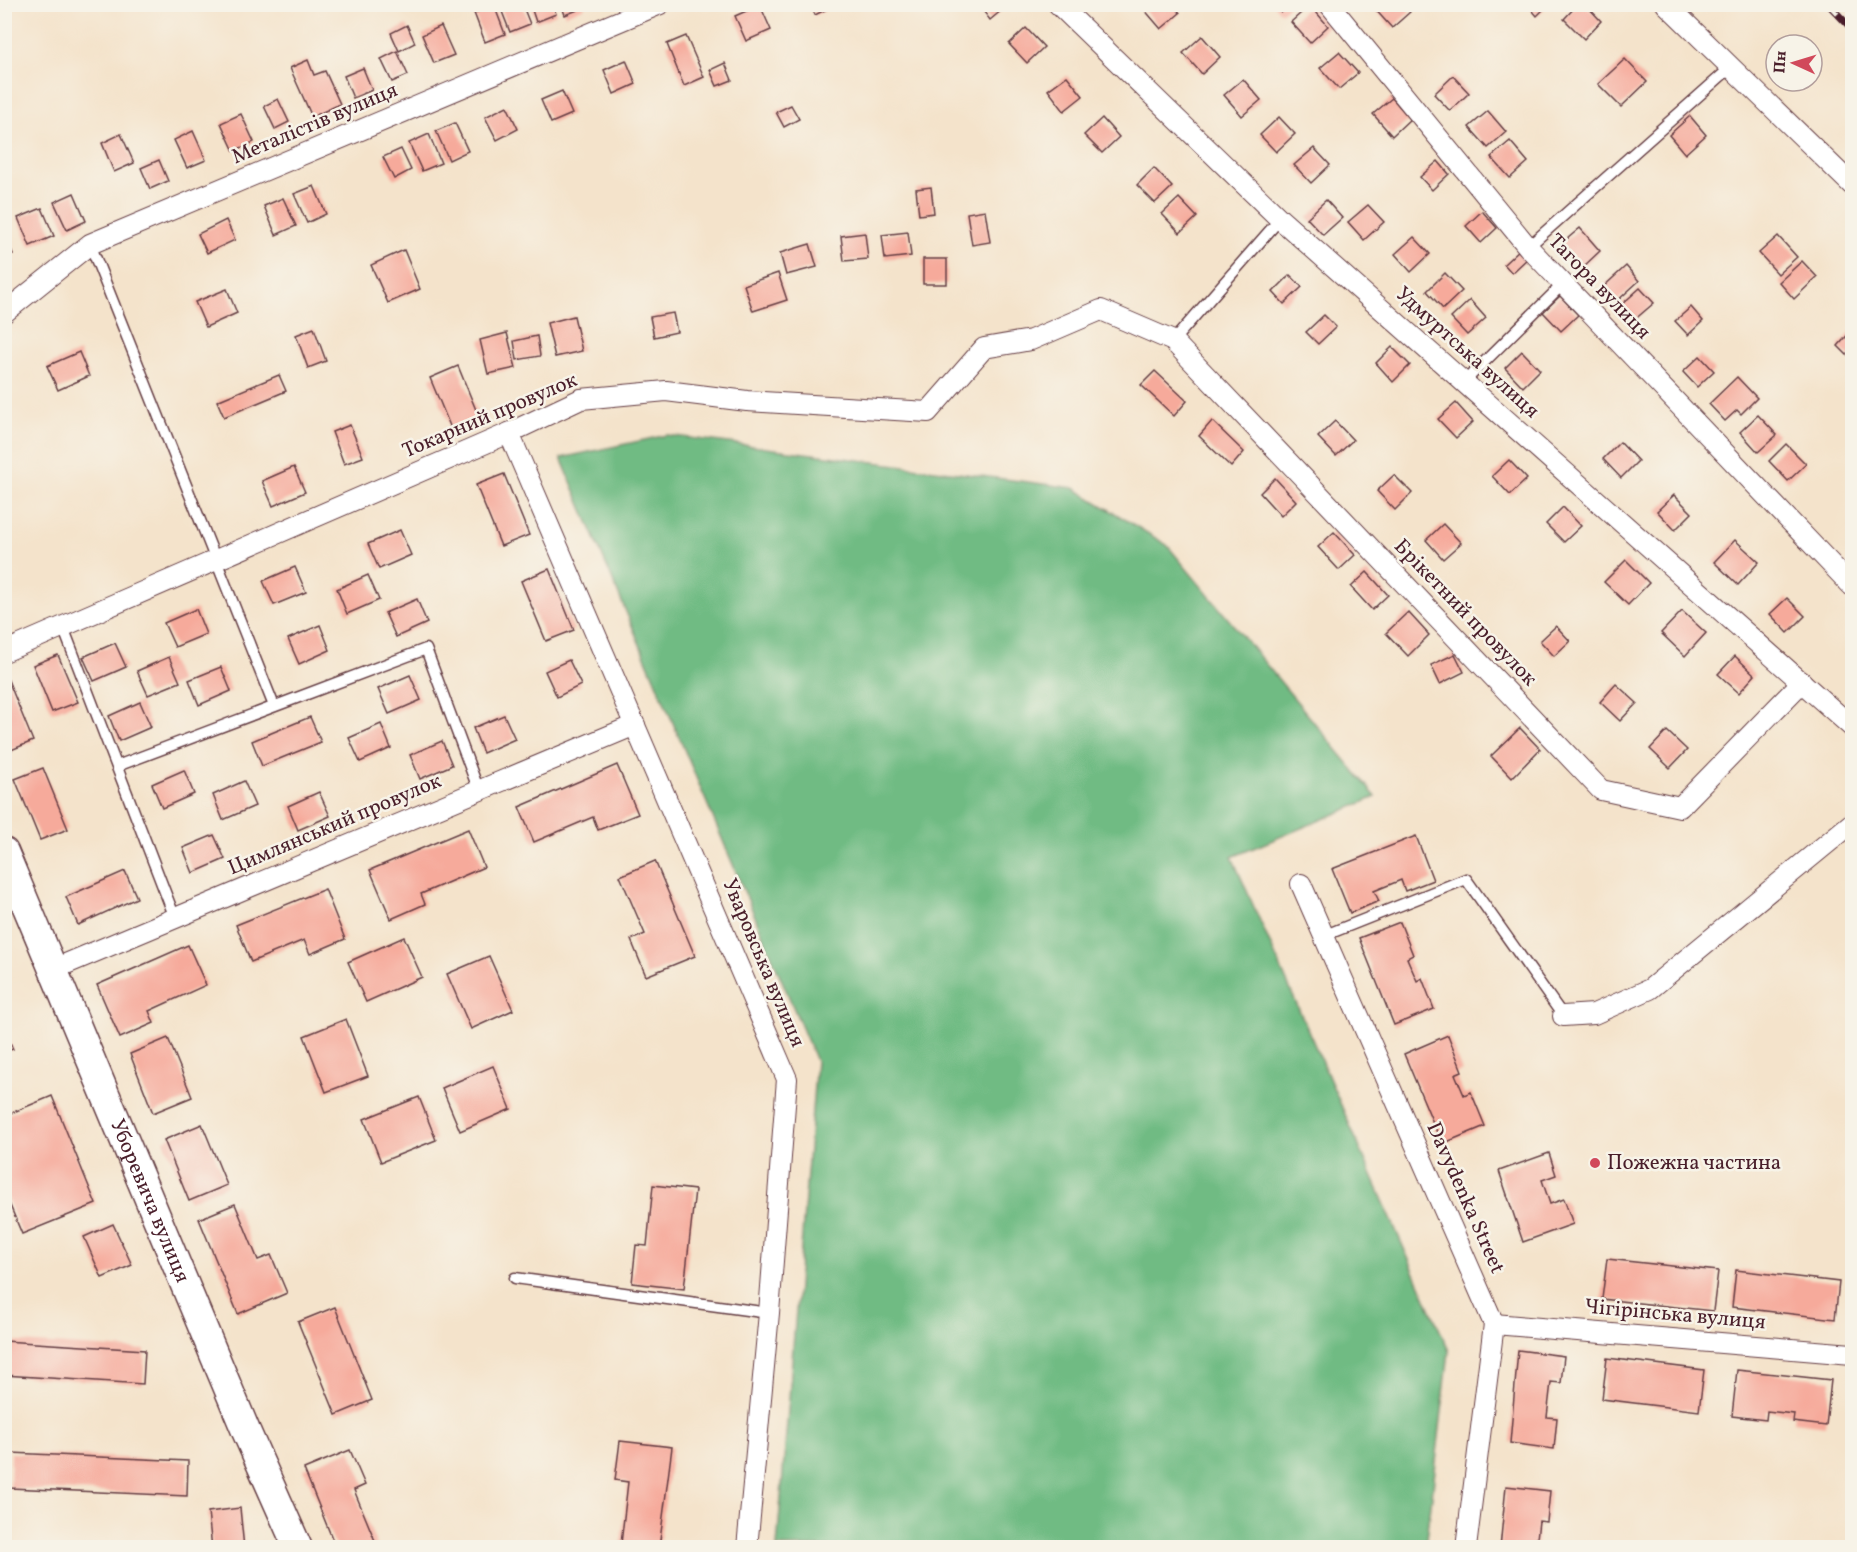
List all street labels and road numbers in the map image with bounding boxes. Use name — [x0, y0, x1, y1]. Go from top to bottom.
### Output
street label: Металістів вулиця — [228, 76, 402, 172]
street label: Тагора вулиця — [1541, 228, 1657, 346]
street label: Удмуртська вулиця — [1389, 280, 1545, 426]
street label: Токарний провулок — [398, 366, 582, 466]
street label: Брiкетний провулок — [1387, 533, 1543, 693]
street label: Цимлянський провулок — [224, 767, 446, 883]
street label: Уваровська вулиця — [714, 874, 812, 1052]
street label: Уборевича вулиця — [103, 1114, 197, 1287]
street label: Davydenka Street — [1419, 1118, 1511, 1278]
street label: Чiгiрiнська вулиця — [1583, 1293, 1767, 1337]

